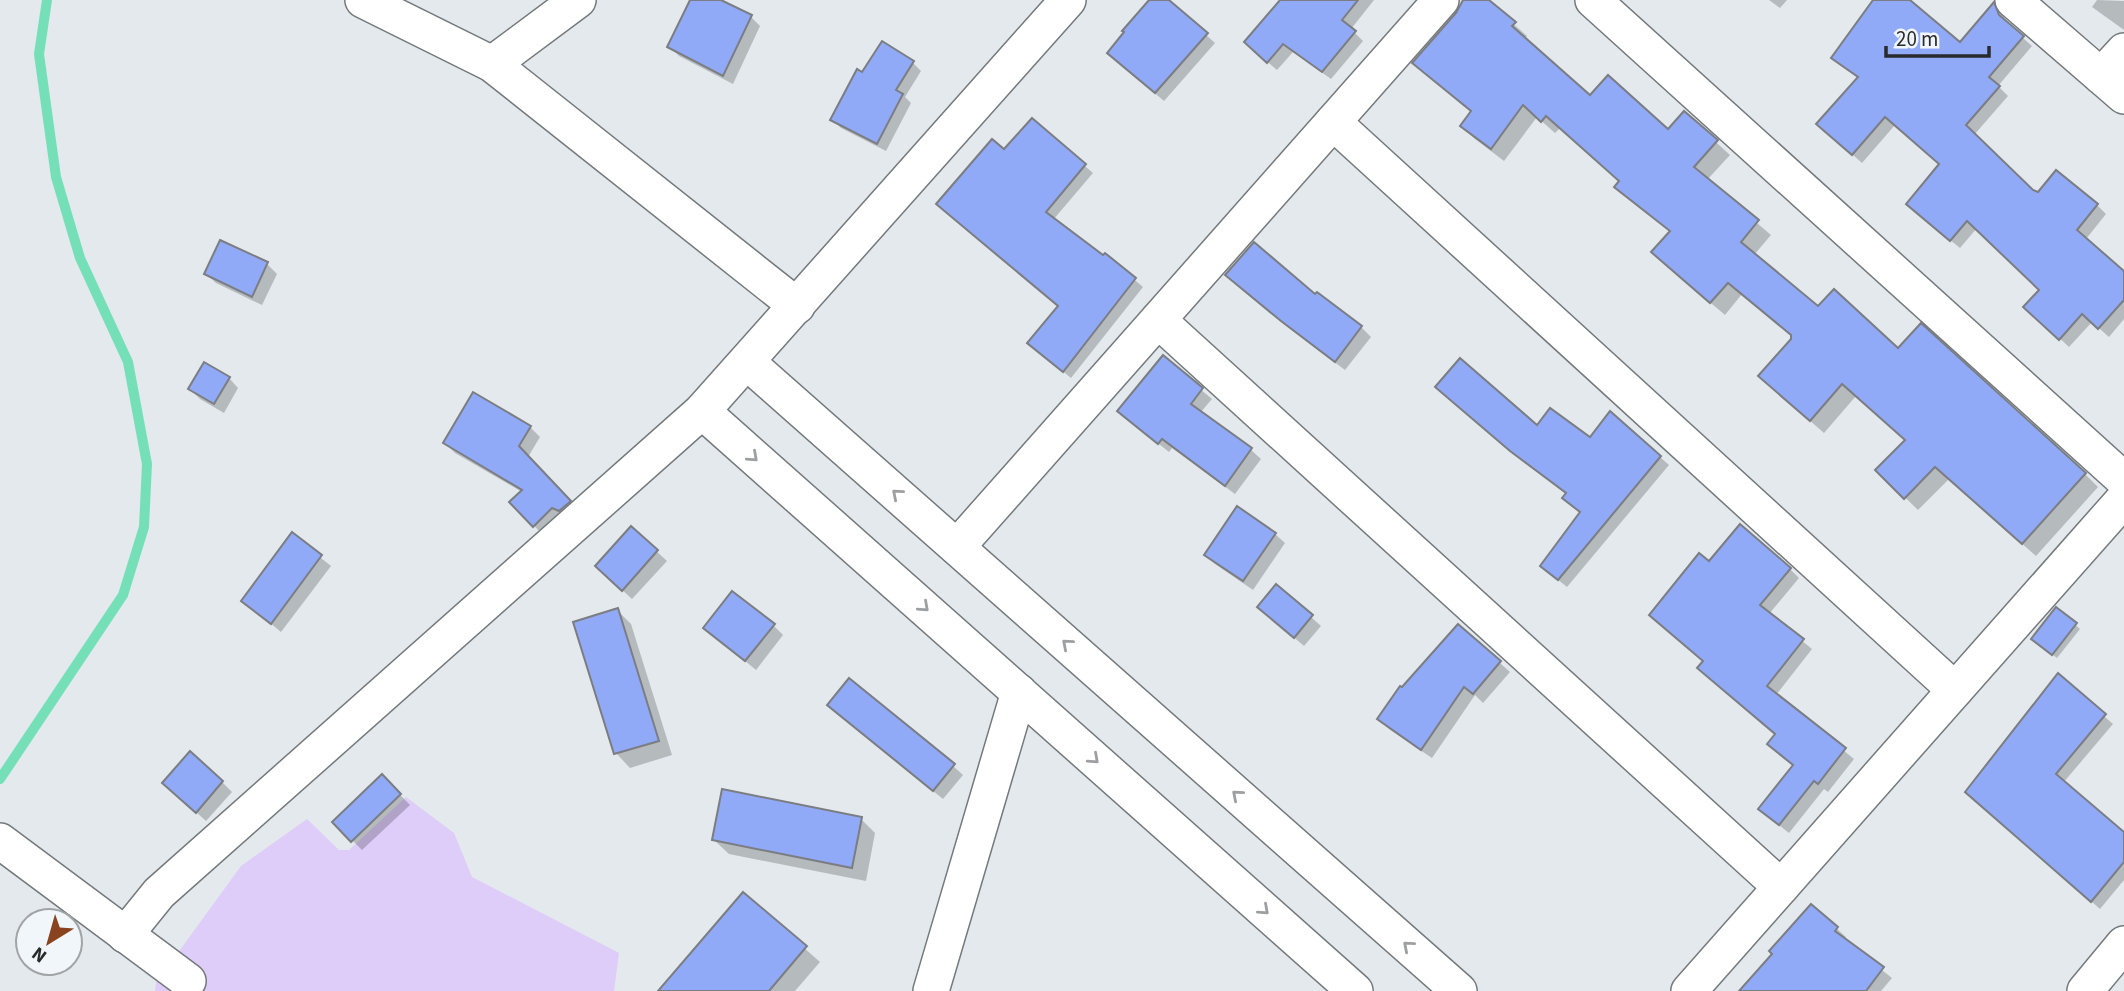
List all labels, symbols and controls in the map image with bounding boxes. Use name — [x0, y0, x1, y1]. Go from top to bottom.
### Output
scale bar — [1886, 14, 1989, 58]
text: 20 m — [1896, 24, 1938, 54]
one-way arrow — [745, 448, 758, 461]
one-way arrow — [892, 490, 905, 502]
one-way arrow — [915, 599, 928, 612]
one-way arrow — [1062, 640, 1075, 652]
one-way arrow — [1085, 750, 1098, 763]
one-way arrow — [1233, 791, 1246, 803]
one-way arrow — [1256, 902, 1269, 914]
north arrow — [14, 907, 84, 977]
text: N — [26, 940, 53, 969]
one-way arrow — [1403, 942, 1416, 954]

